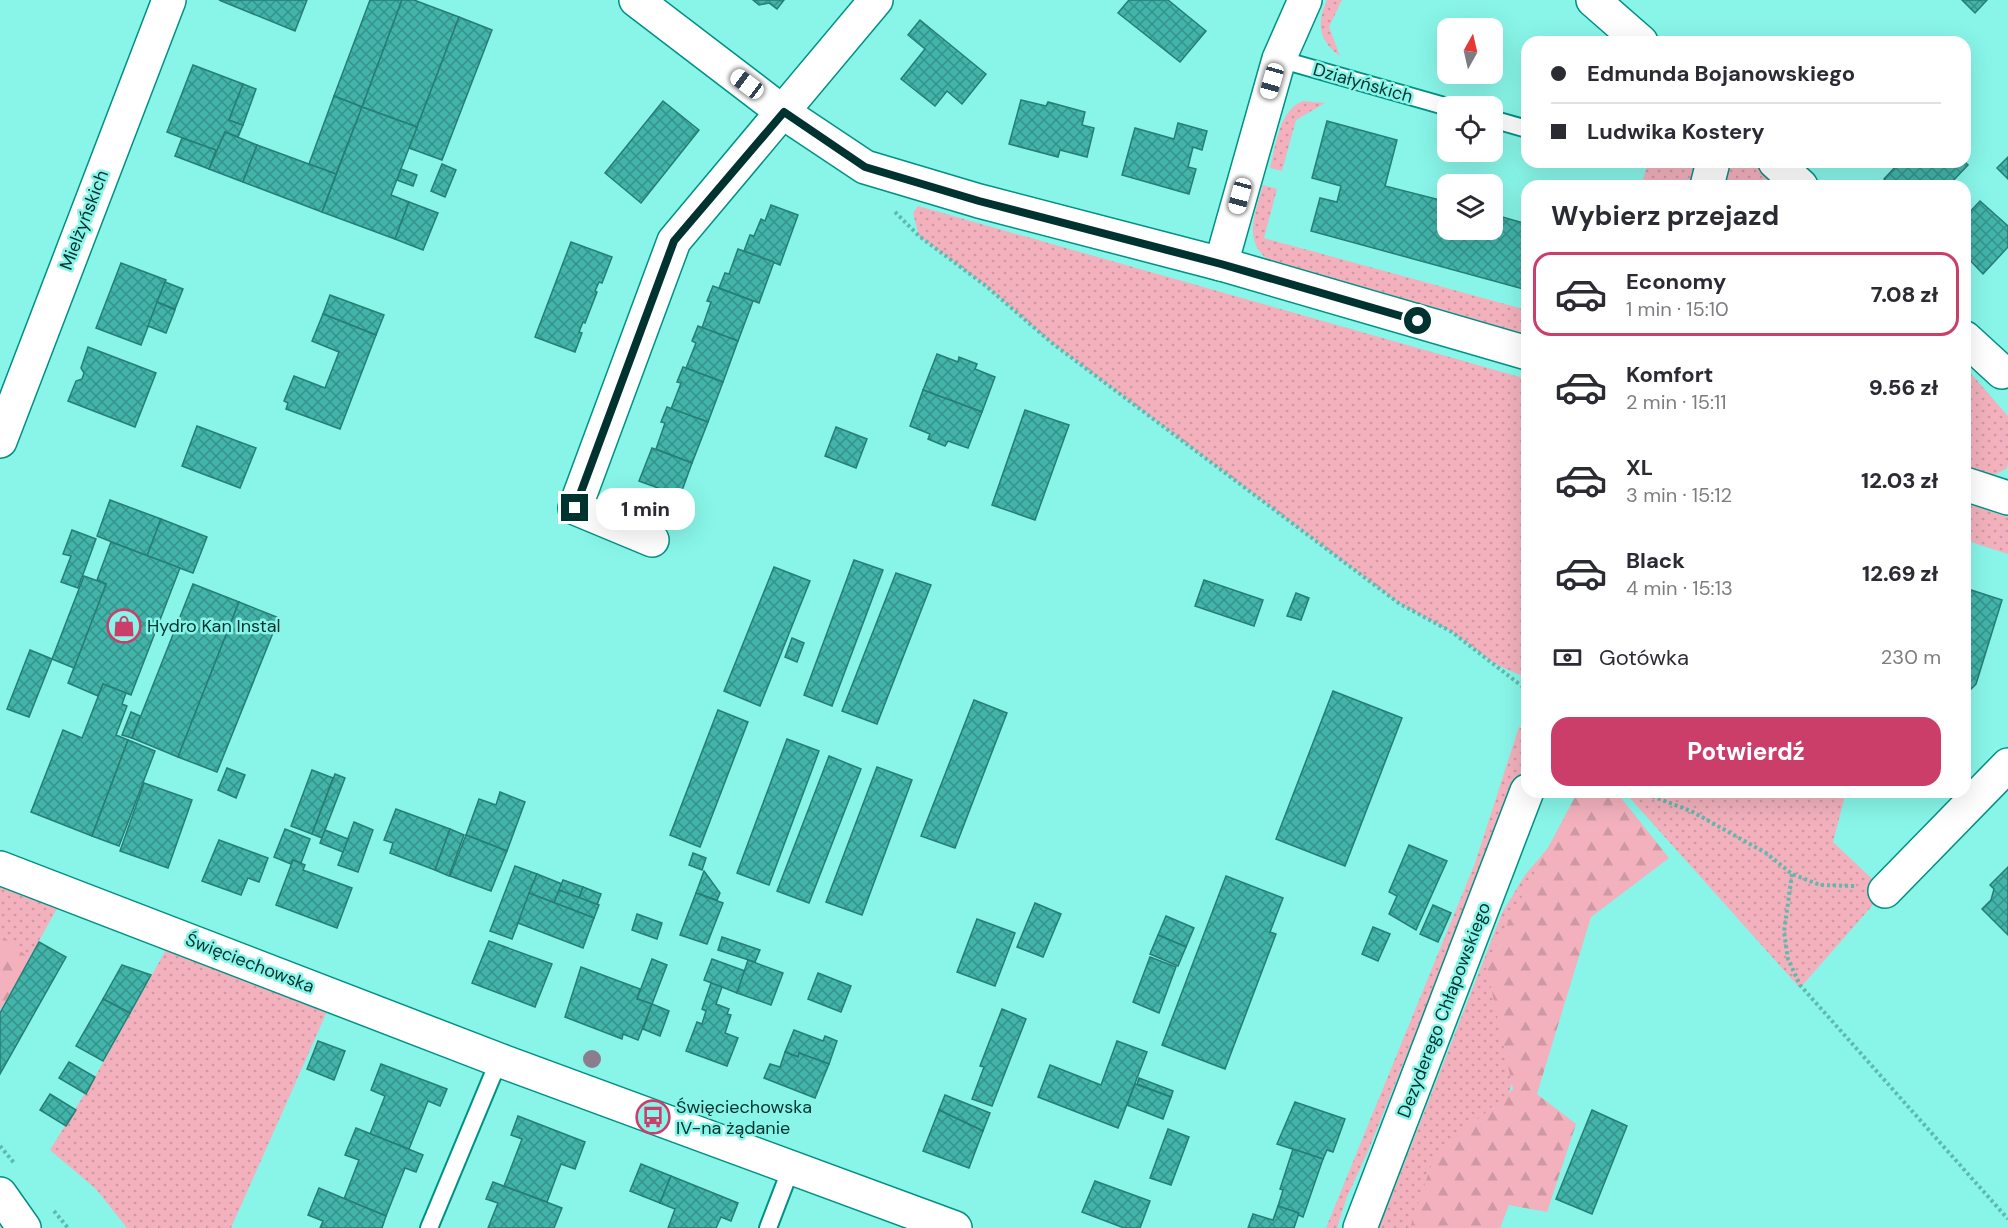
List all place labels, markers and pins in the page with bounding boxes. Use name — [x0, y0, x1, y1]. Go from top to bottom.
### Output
shop icon: Hydro Kan Instal — [106, 608, 142, 644]
place label: Hydro Kan Instal — [147, 614, 281, 638]
place label: Święciechowska IV-na żądanie — [676, 1095, 812, 1140]
bus stop icon: Święciechowska IV-na żądanie — [635, 1099, 671, 1135]

